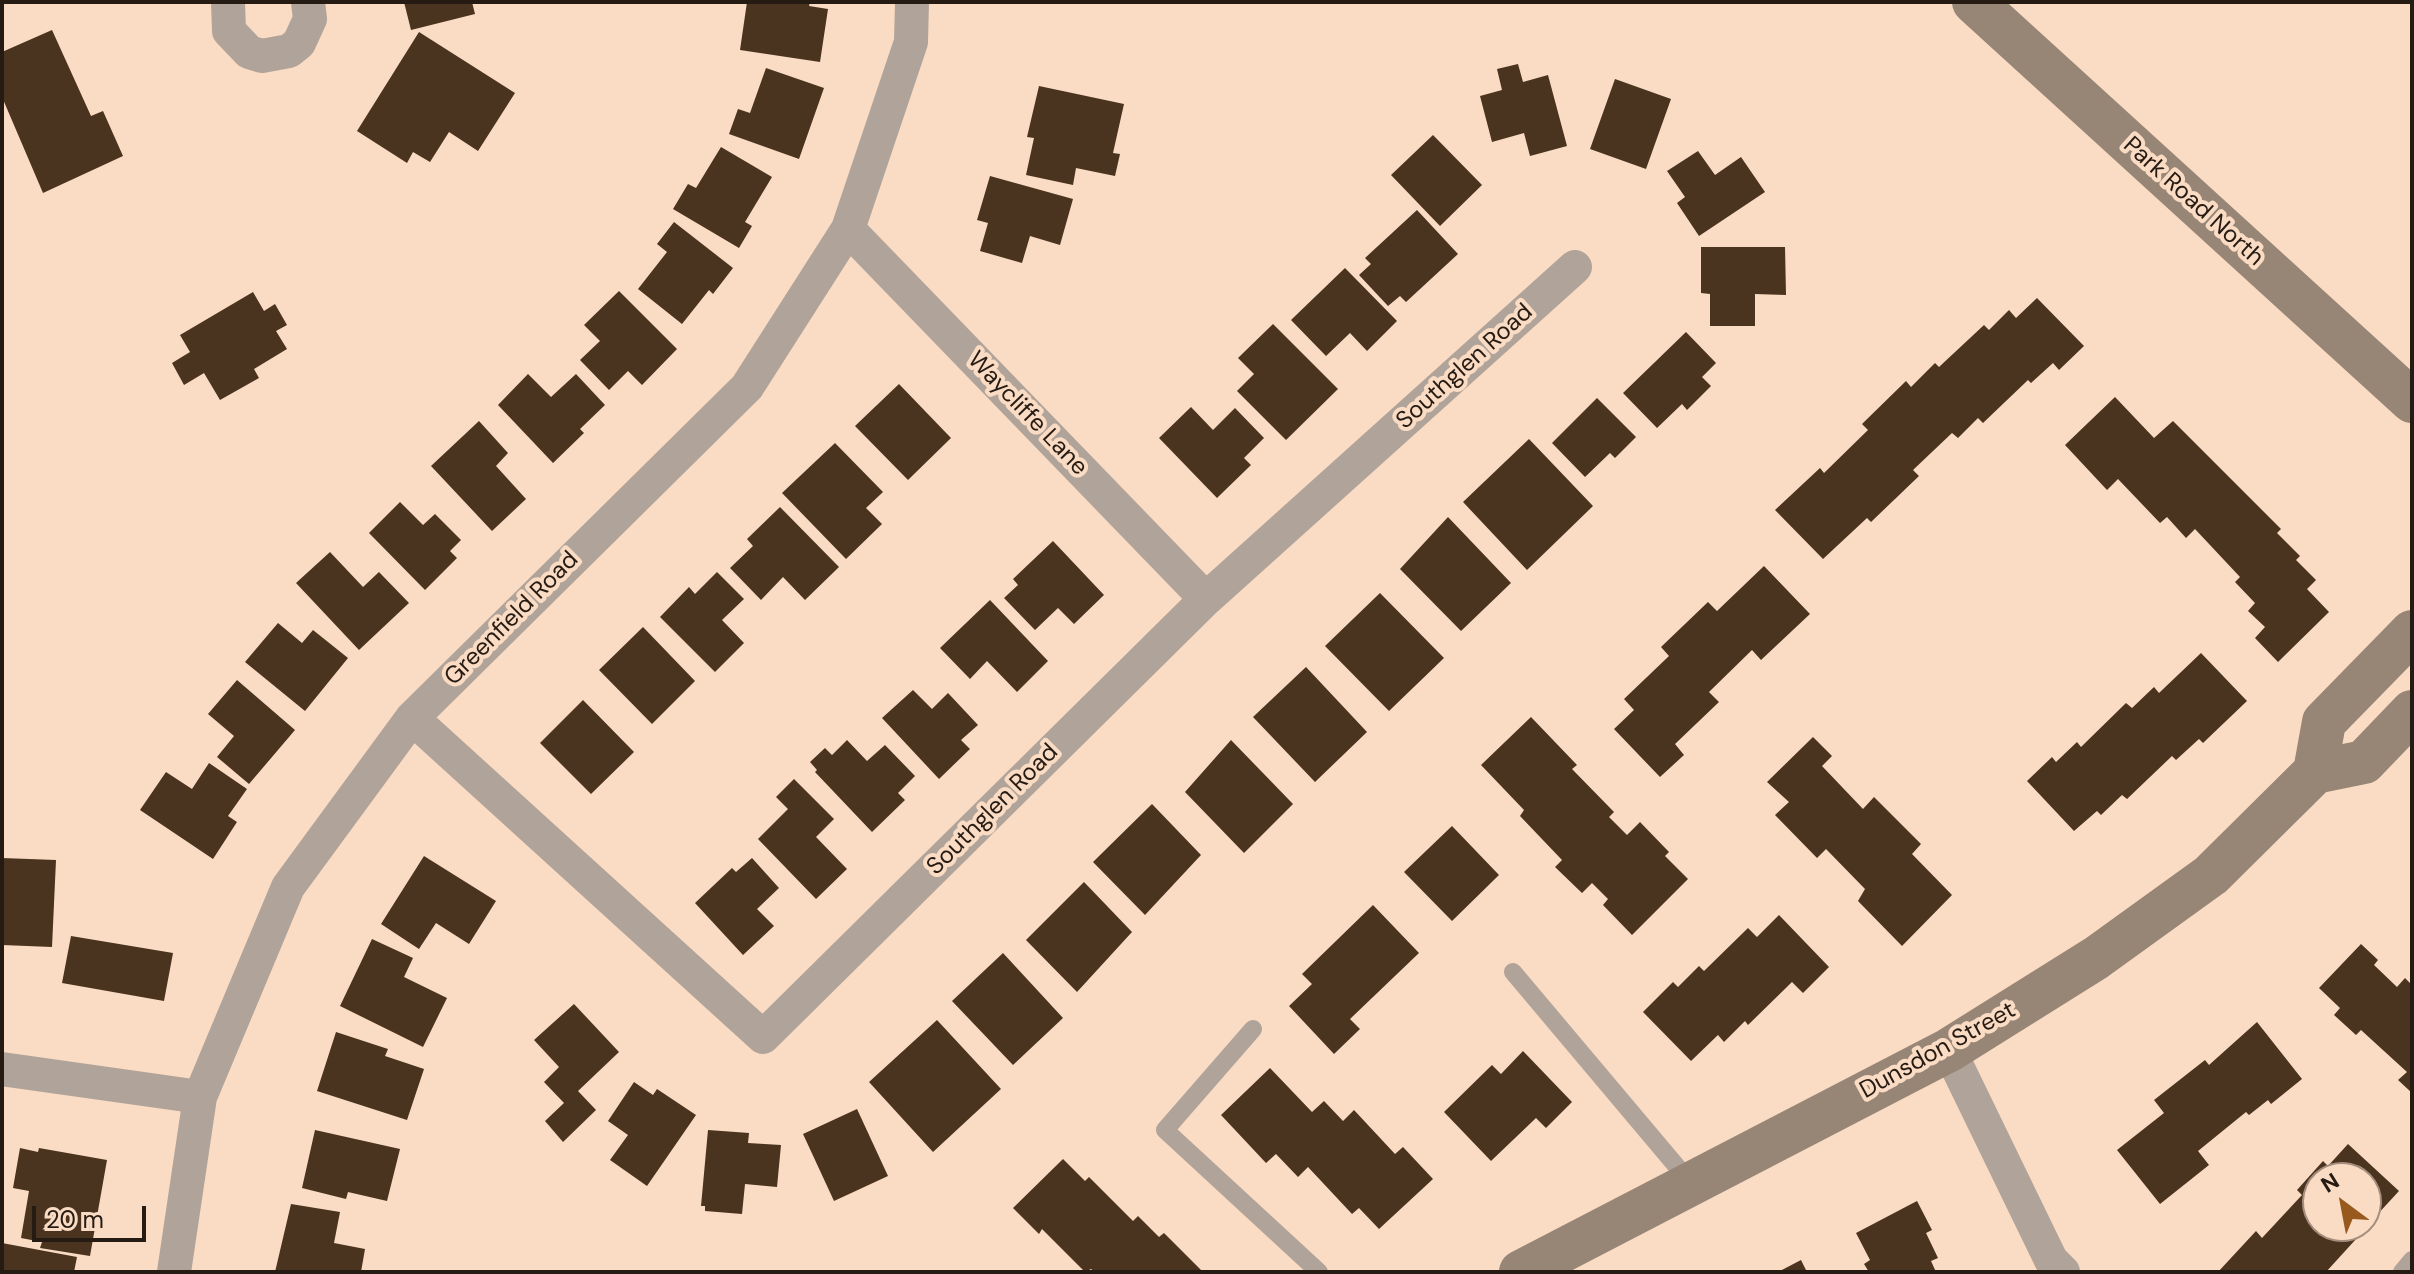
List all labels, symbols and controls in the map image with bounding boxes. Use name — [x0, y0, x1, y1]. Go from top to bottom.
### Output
street label: Park Road North — [2117, 131, 2269, 273]
street label: Southglen Road — [1391, 298, 1539, 436]
street label: Waycliffe Lane — [961, 346, 1093, 482]
street label: Greenfield Road — [439, 546, 585, 692]
street label: Southglen Road — [921, 738, 1065, 882]
street label: Dunsdon Street — [1855, 996, 2021, 1106]
north arrow — [2302, 1162, 2382, 1242]
text: N — [2316, 1166, 2345, 1199]
scale bar — [36, 1190, 150, 1240]
text: 20 m — [46, 1204, 104, 1235]

